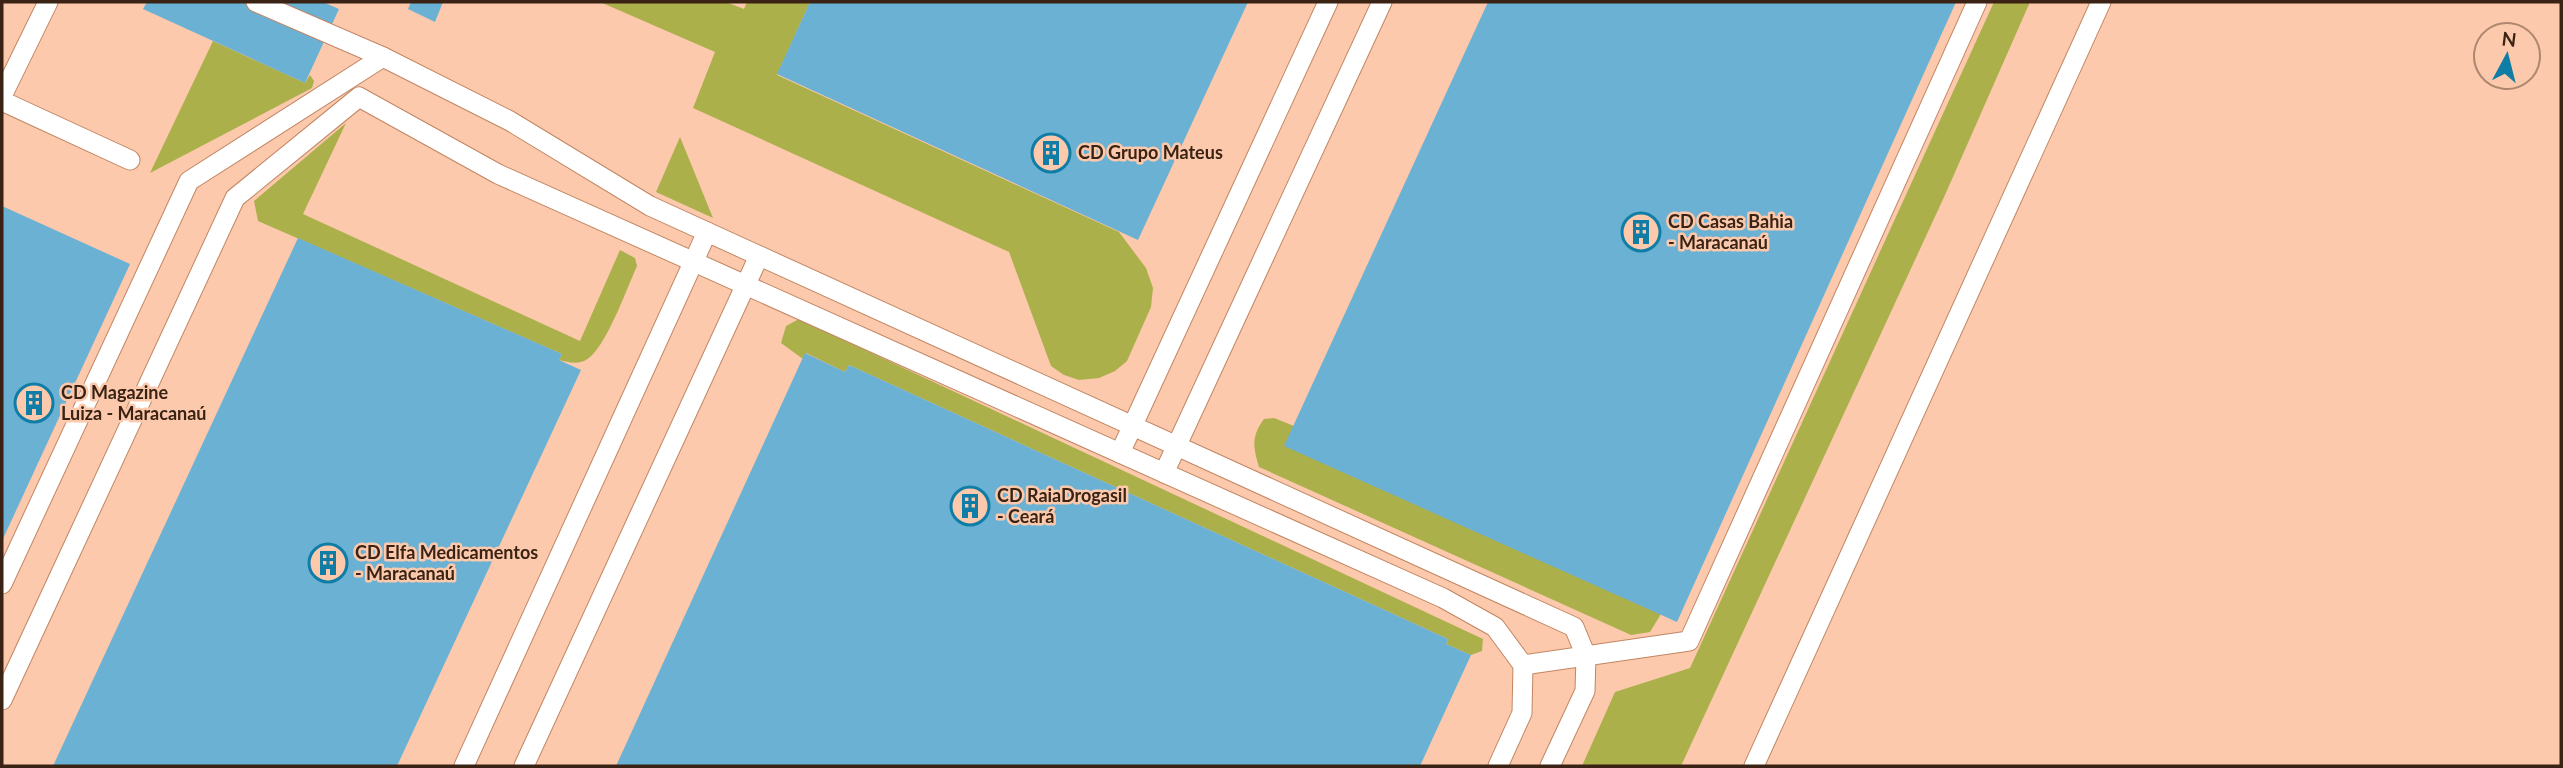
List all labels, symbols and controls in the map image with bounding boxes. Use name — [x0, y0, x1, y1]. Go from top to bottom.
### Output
north arrow — [2472, 21, 2542, 91]
text: N — [2500, 26, 2518, 51]
building icon: CD Grupo Mateus — [1030, 132, 1072, 174]
place label: CD Grupo Mateus — [1078, 141, 1223, 163]
place label: CD Casas Bahia - Maracanaú — [1668, 210, 1793, 253]
building icon: CD Casas Bahia - Maracanaú — [1620, 211, 1662, 253]
place label: CD Magazine Luiza - Maracanaú — [61, 381, 206, 424]
building icon: CD Magazine Luiza - Maracanaú — [13, 382, 55, 424]
place label: CD RaiaDrogasil - Ceará — [997, 484, 1127, 527]
building icon: CD RaiaDrogasil - Ceará — [949, 485, 991, 527]
place label: CD Elfa Medicamentos - Maracanaú — [355, 541, 538, 584]
building icon: CD Elfa Medicamentos - Maracanaú — [307, 542, 349, 584]

